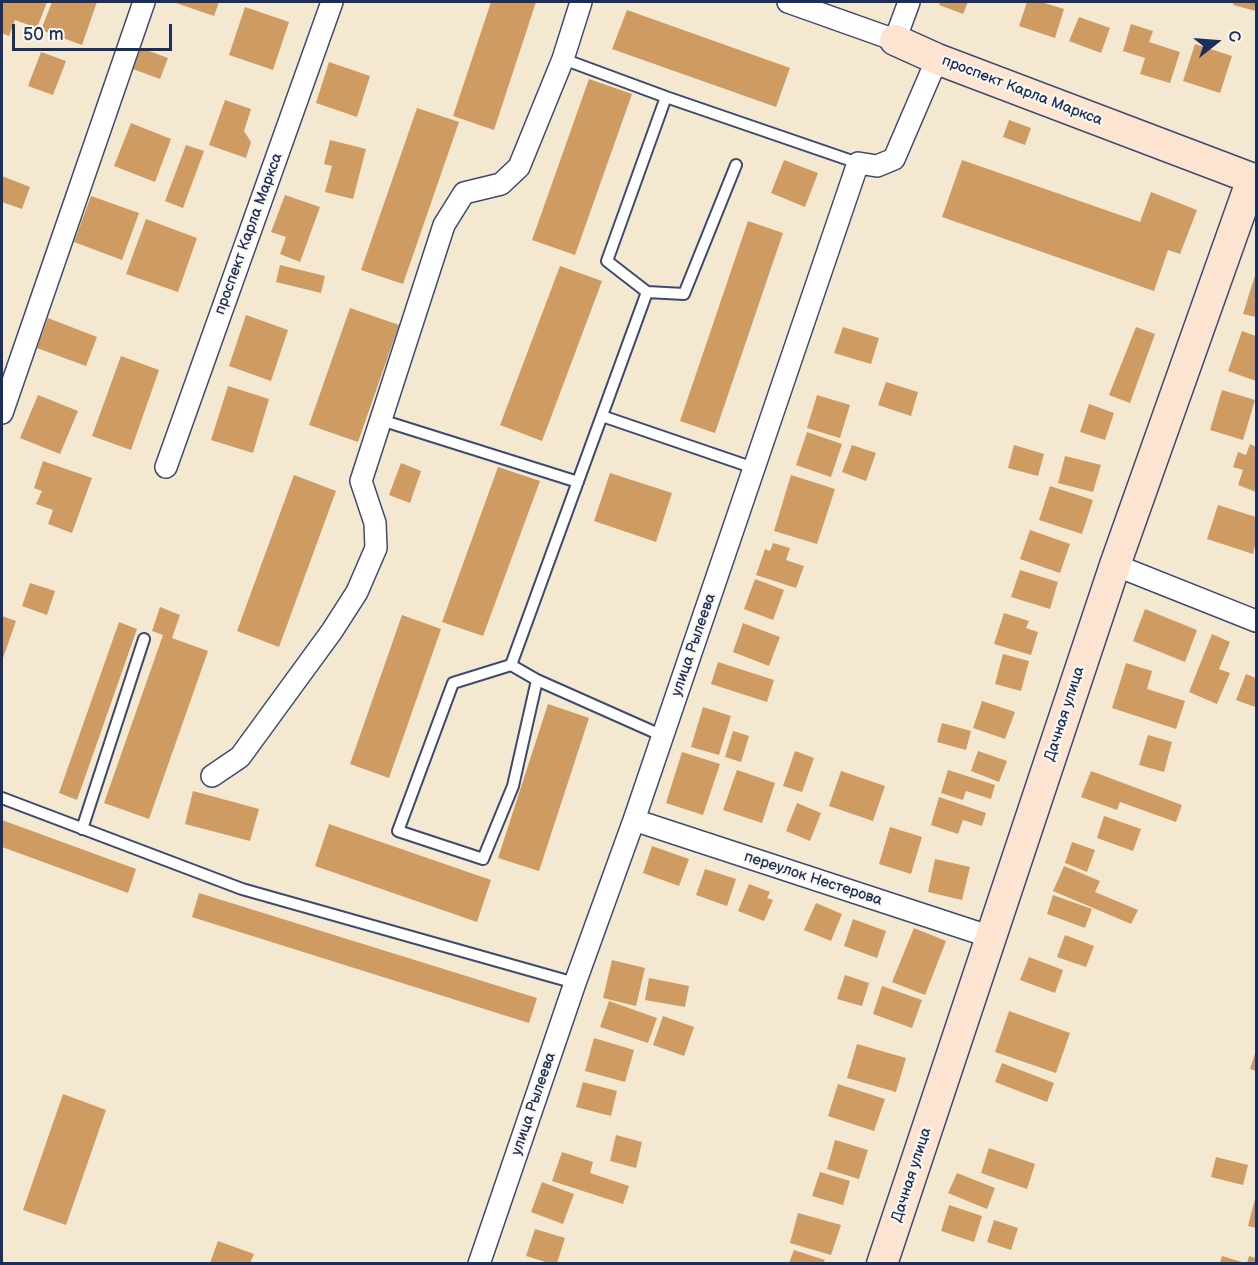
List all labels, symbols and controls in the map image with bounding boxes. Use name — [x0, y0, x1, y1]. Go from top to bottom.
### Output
scale bar — [15, 12, 176, 50]
north arrow — [1186, 12, 1246, 72]
text: 50 m — [23, 24, 64, 45]
text: С — [1223, 28, 1244, 45]
street label: проспект Карла Маркса — [939, 52, 1105, 130]
street label: проспект Карла Маркса — [211, 151, 287, 317]
street label: улица Рылеева — [668, 591, 720, 699]
street label: Дачная улица — [1041, 664, 1089, 764]
street label: переулок Нестерова — [742, 848, 884, 910]
street label: улица Рылеева — [508, 1050, 560, 1158]
street label: Дачная улица — [888, 1125, 936, 1225]

